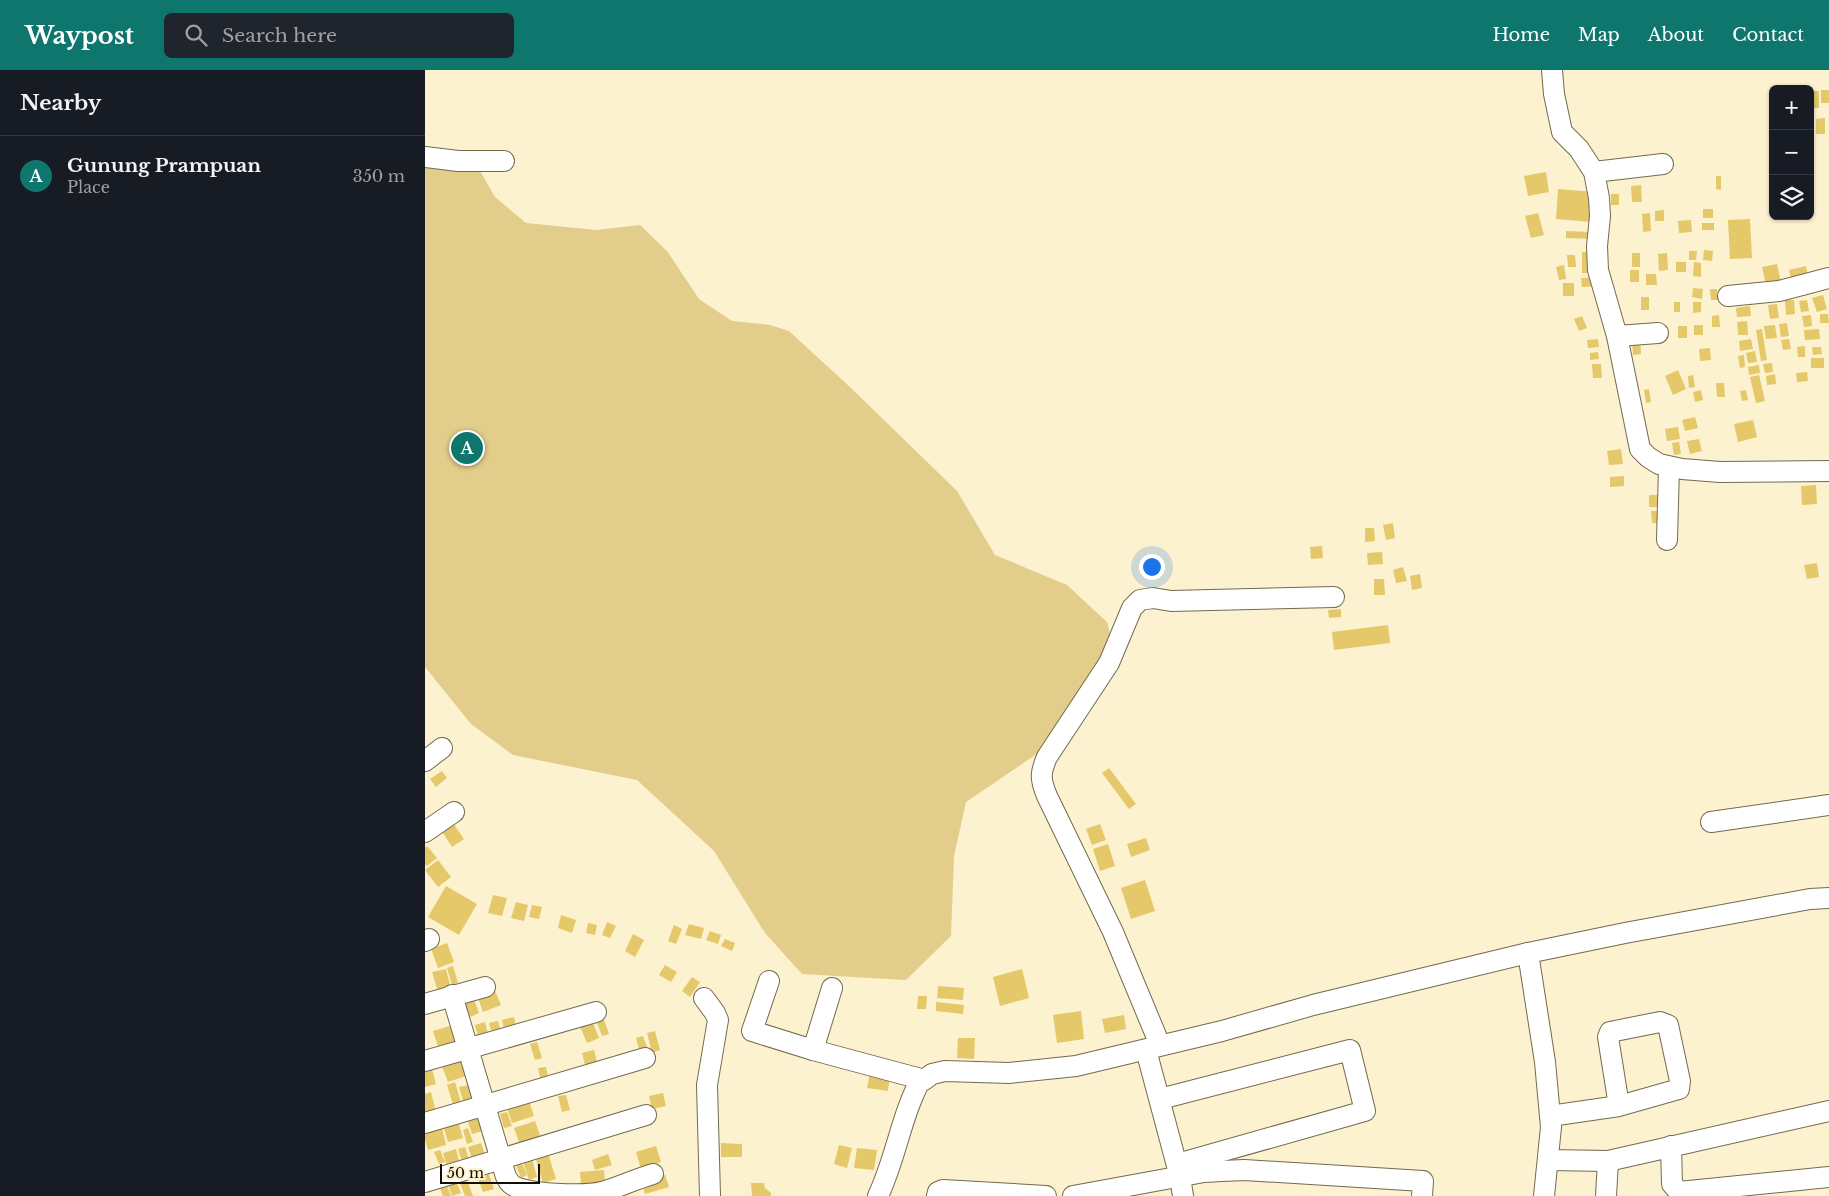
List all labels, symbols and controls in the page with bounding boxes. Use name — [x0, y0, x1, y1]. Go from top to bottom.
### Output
search box — [164, 13, 514, 58]
text: Waypost — [25, 21, 134, 50]
icon: search — [182, 21, 210, 49]
text: Search here — [222, 24, 337, 47]
text: Home — [1492, 24, 1550, 46]
text: Map — [1578, 24, 1620, 46]
text: About — [1648, 24, 1704, 46]
text: Contact — [1732, 24, 1804, 46]
map controls — [1769, 85, 1814, 220]
button: + — [1769, 85, 1814, 130]
text: Nearby — [20, 90, 101, 116]
button: − — [1769, 130, 1814, 175]
text: Gunung Prampuan — [67, 154, 261, 177]
text: A — [30, 166, 42, 186]
text: 350 m — [353, 166, 405, 186]
button: layers — [1769, 175, 1814, 220]
text: Place — [67, 177, 110, 197]
pin: A — [451, 429, 483, 467]
your location — [1139, 554, 1165, 580]
scale bar — [440, 1161, 540, 1184]
text: 50 m — [447, 1164, 484, 1182]

